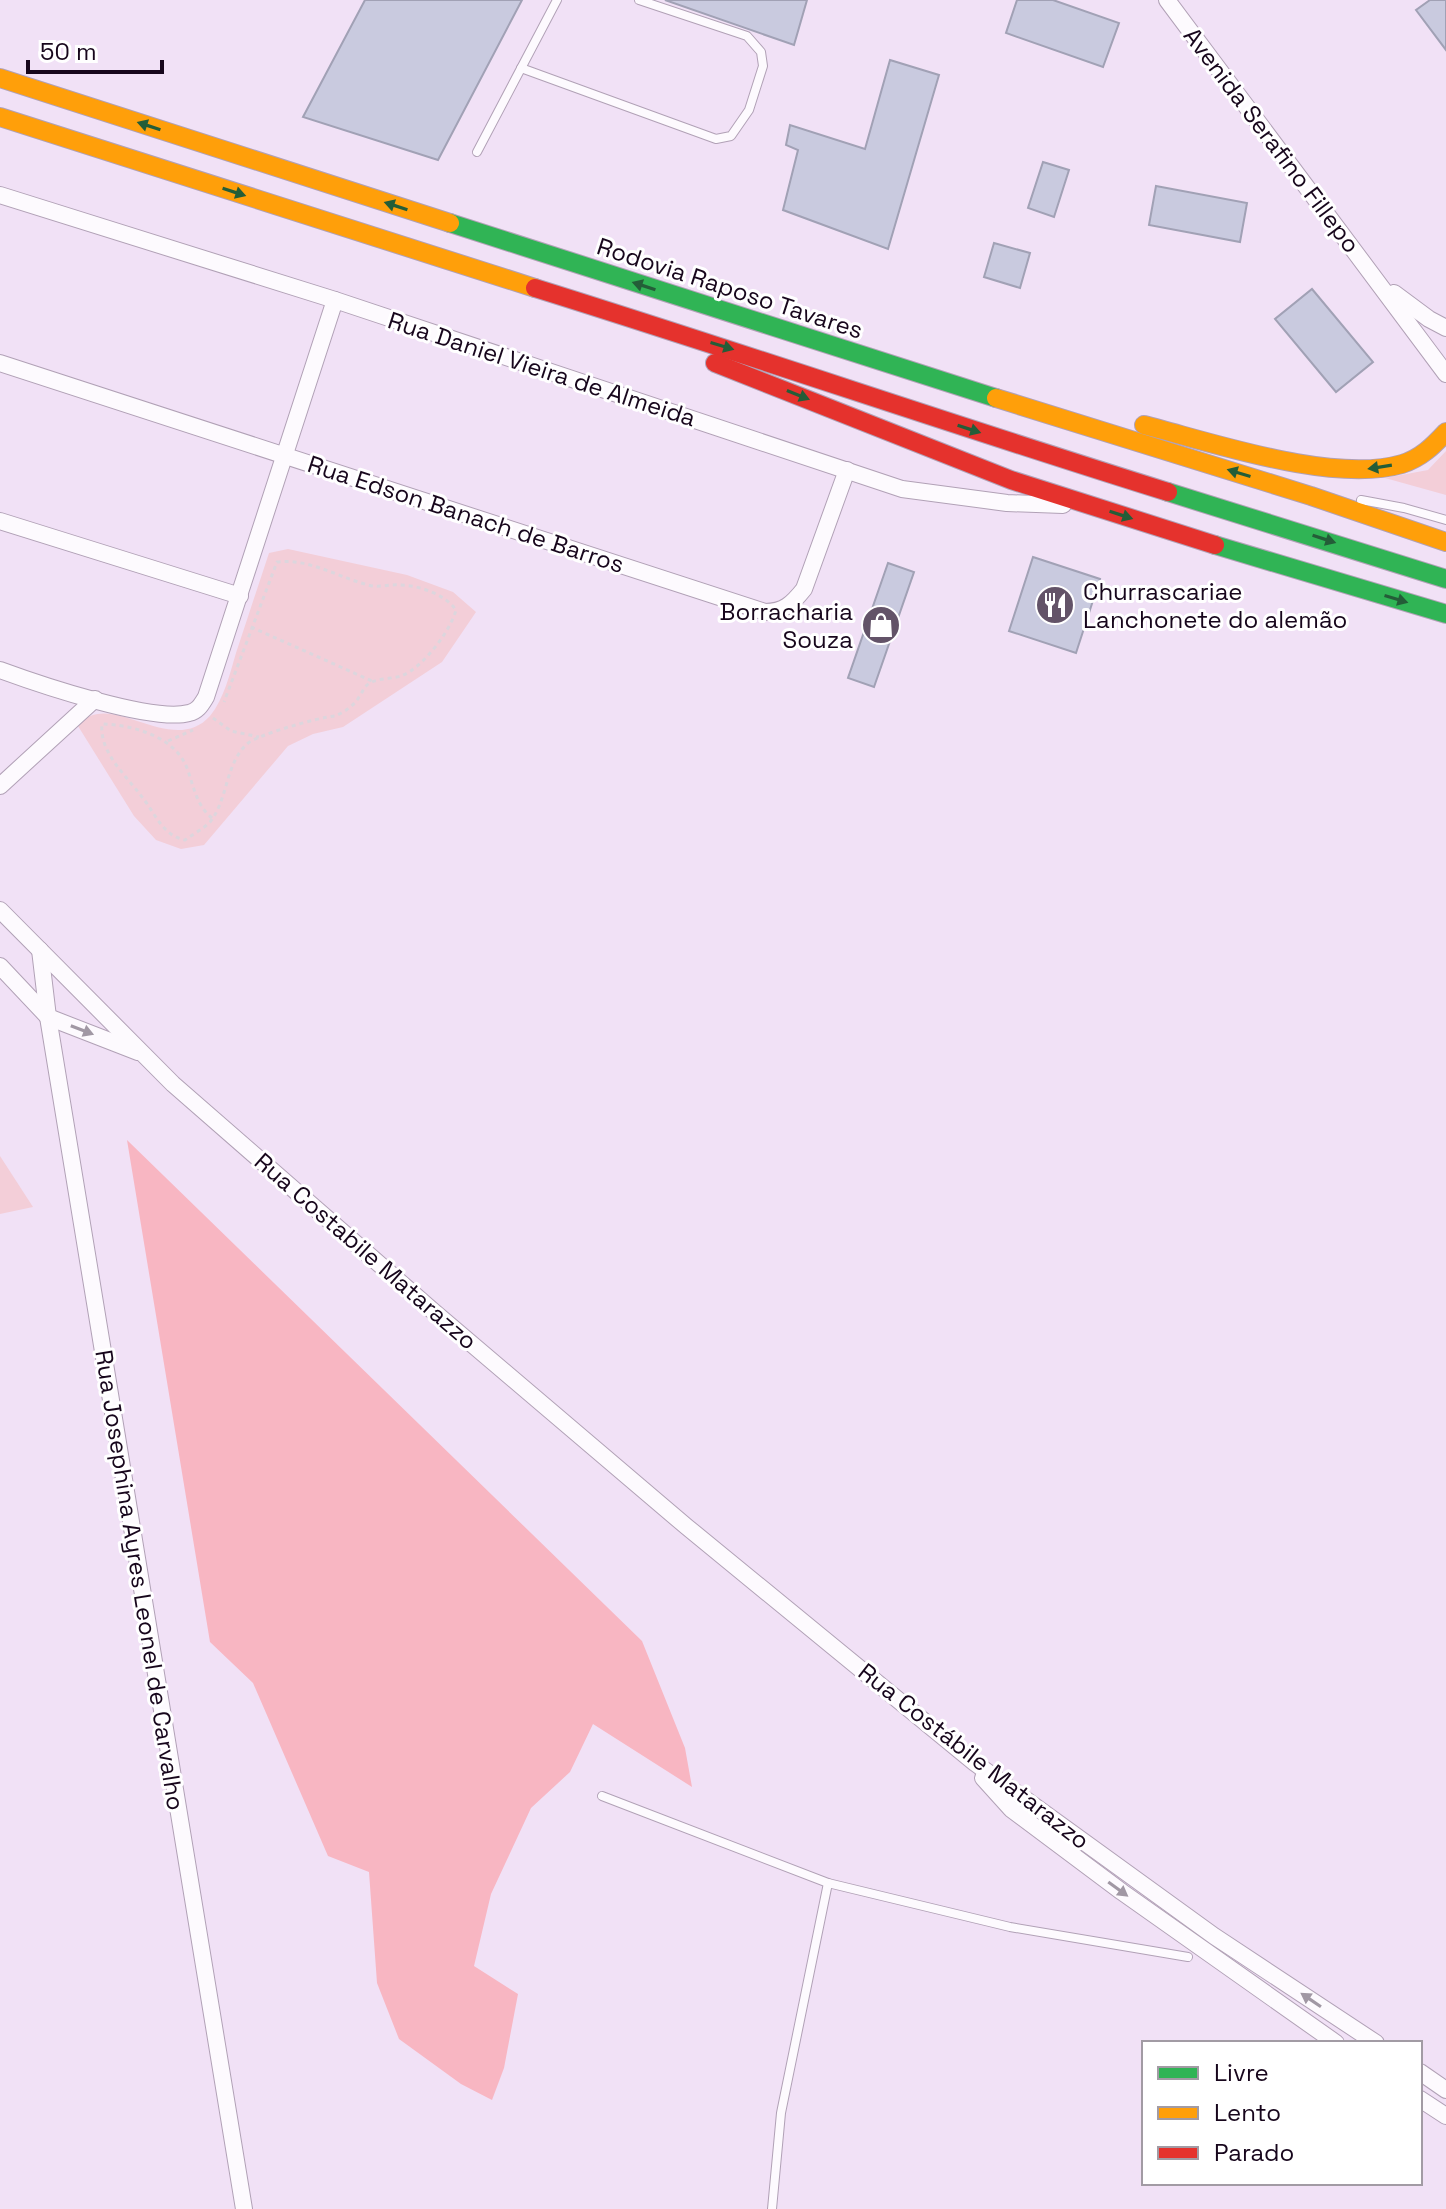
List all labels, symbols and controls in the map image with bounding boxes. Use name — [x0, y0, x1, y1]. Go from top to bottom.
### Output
street label: Avenida Serafino Fillepo — [1177, 21, 1367, 259]
scale bar — [28, 24, 162, 74]
text: 50 m — [40, 36, 97, 67]
one-way arrow — [137, 119, 161, 131]
one-way arrow — [222, 187, 246, 199]
one-way arrow — [384, 199, 408, 211]
street label: Rodovia Raposo Tavares — [593, 230, 867, 346]
one-way arrow — [632, 279, 656, 291]
street label: Rua Daniel Vieira de Almeida — [384, 305, 700, 434]
one-way arrow — [711, 341, 735, 353]
one-way arrow — [786, 389, 810, 402]
one-way arrow — [957, 424, 981, 436]
street label: Rua Edson Banach de Barros — [304, 448, 628, 580]
one-way arrow — [1367, 462, 1392, 474]
one-way arrow — [1227, 466, 1251, 479]
one-way arrow — [1109, 509, 1133, 522]
one-way arrow — [1312, 534, 1336, 546]
place label: Churrascariae Lanchonete do alemão — [1083, 576, 1347, 635]
restaurant icon: Churrascariae Lanchonete do alemão — [1034, 584, 1076, 626]
one-way arrow — [1384, 593, 1408, 606]
place label: Borracharia Souza — [720, 596, 853, 655]
shop icon: Borracharia Souza — [860, 604, 902, 646]
one-way arrow — [70, 1024, 94, 1037]
street label: Rua Costabile Matarazzo — [248, 1146, 484, 1356]
street label: Rua Josephina Ayres Leonel de Carvalho — [88, 1348, 192, 1812]
street label: Rua Costábile Matarazzo — [852, 1656, 1096, 1856]
one-way arrow — [1108, 1880, 1128, 1896]
one-way arrow — [1300, 1993, 1321, 2008]
legend — [1142, 2041, 1422, 2185]
text: Livre — [1214, 2057, 1269, 2088]
text: Lento — [1214, 2097, 1281, 2128]
text: Parado — [1214, 2137, 1294, 2168]

